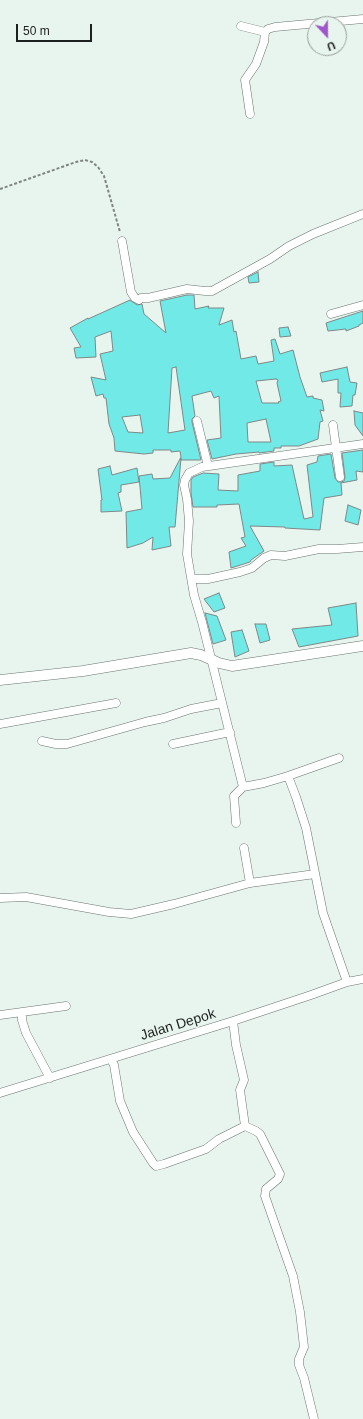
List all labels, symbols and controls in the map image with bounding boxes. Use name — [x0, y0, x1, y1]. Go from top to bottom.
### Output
scale bar — [18, 16, 94, 42]
north arrow — [307, 16, 347, 56]
text: 50 m — [23, 24, 50, 38]
text: U — [325, 39, 337, 53]
street label: Jalan Depok — [138, 1006, 218, 1044]

